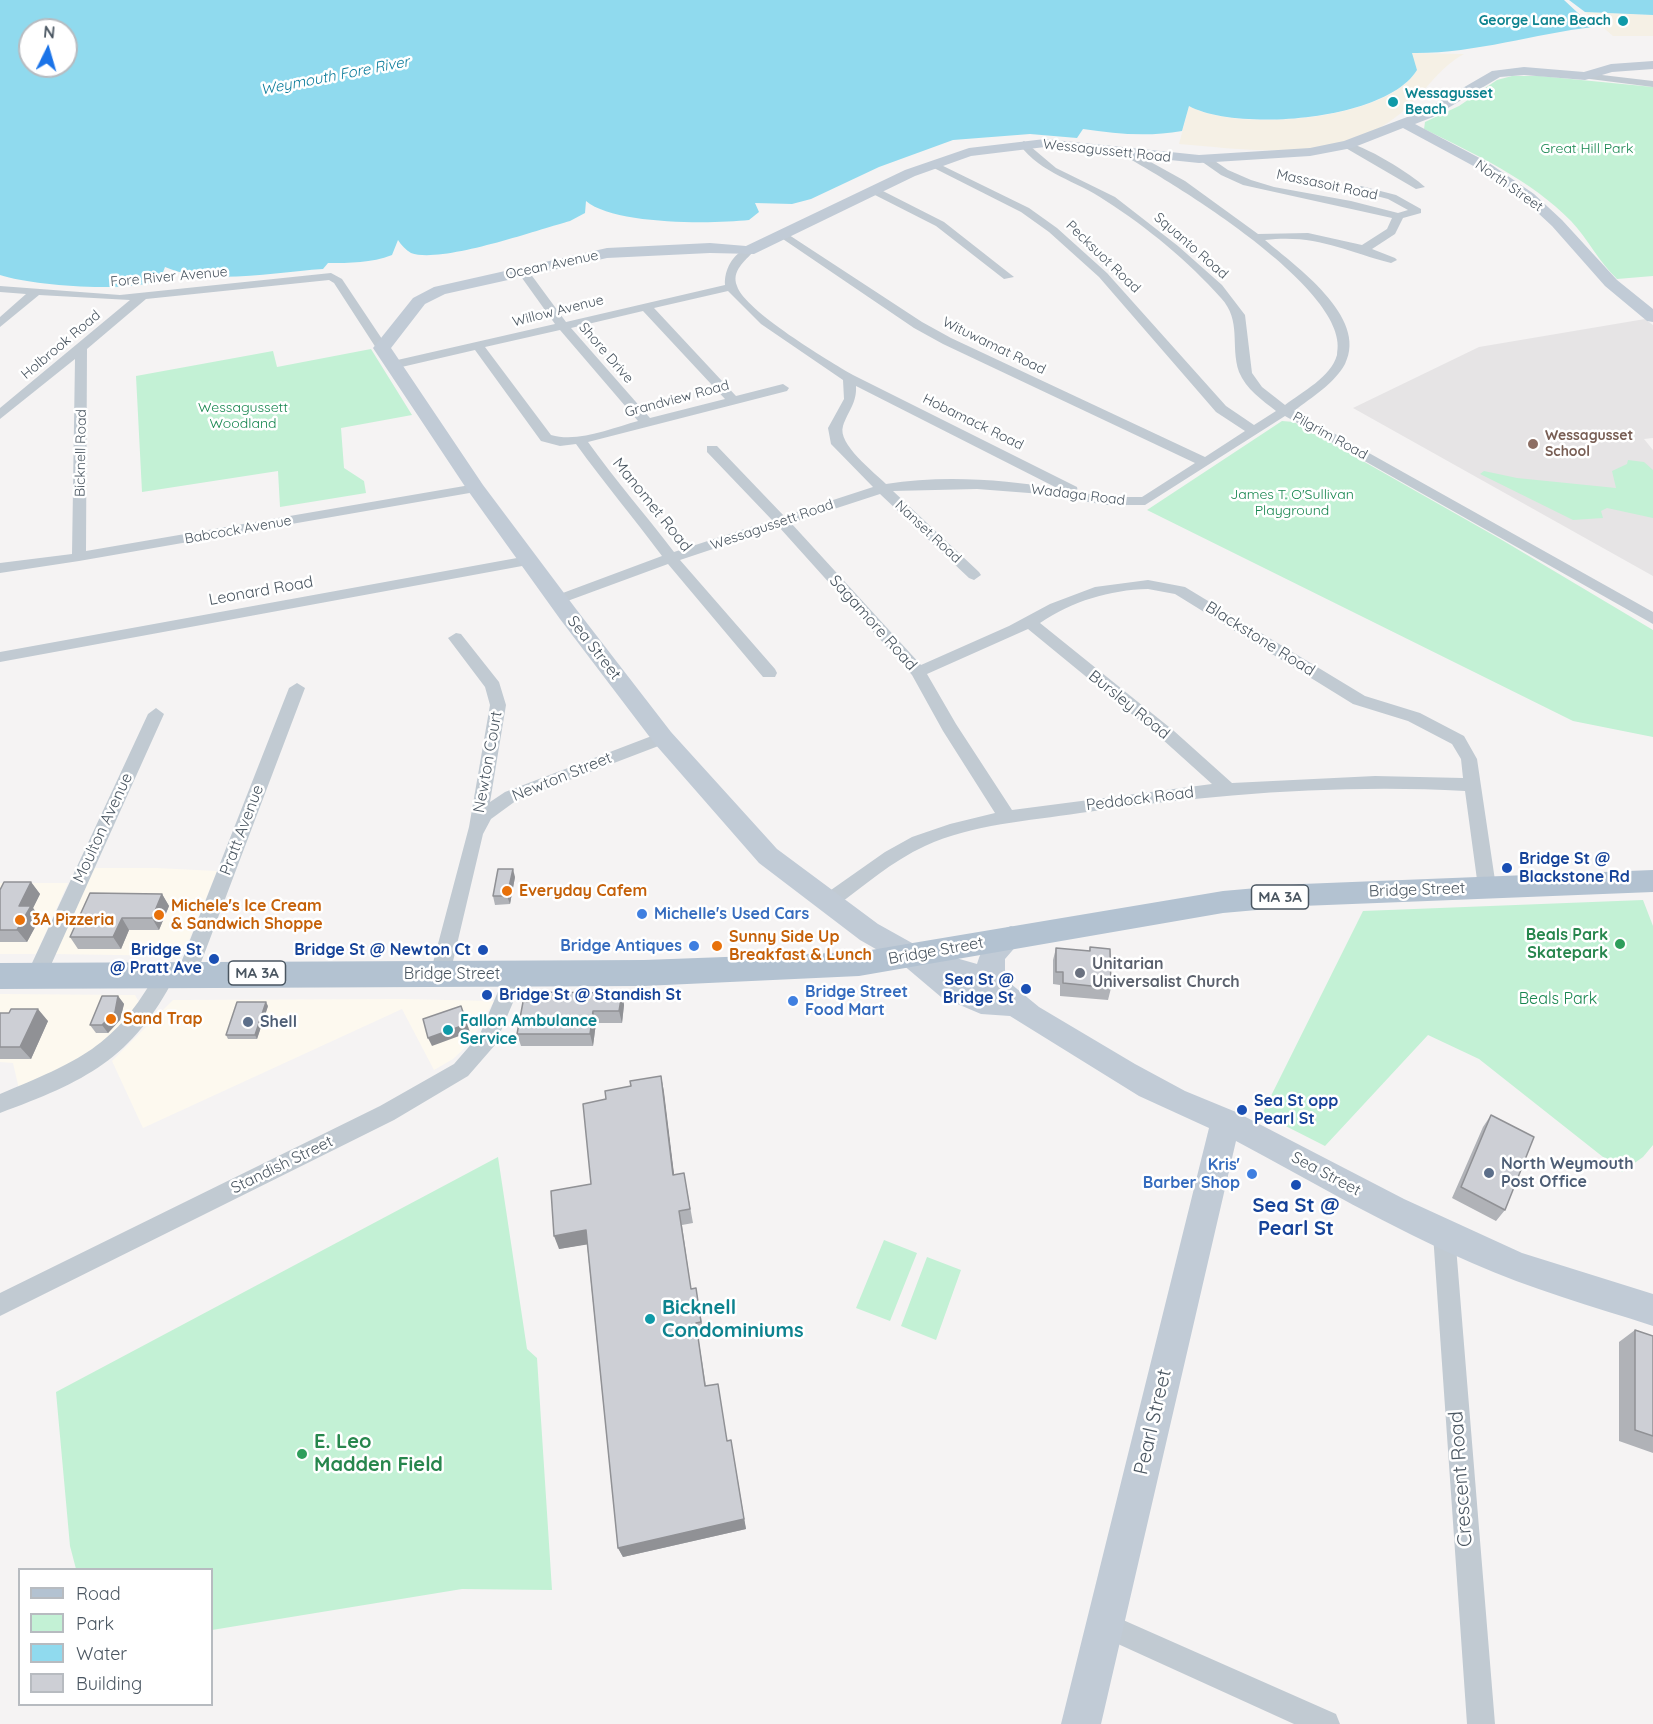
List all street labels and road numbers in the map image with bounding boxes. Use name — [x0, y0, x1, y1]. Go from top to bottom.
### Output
street label: Wessagussett Road — [1042, 136, 1172, 166]
street label: North Street — [1472, 157, 1546, 215]
street label: Massasoit Road — [1275, 166, 1379, 204]
street label: Squanto Road — [1151, 209, 1231, 283]
street label: Pecksuot Road — [1062, 217, 1144, 297]
street label: Ocean Avenue — [504, 247, 600, 283]
street label: Fore River Avenue — [110, 264, 228, 290]
street label: Willow Avenue — [511, 292, 605, 330]
street label: Holbrook Road — [18, 307, 104, 383]
street label: Wituwamat Road — [940, 314, 1048, 378]
street label: Shore Drive — [575, 319, 637, 387]
street label: Grandview Road — [623, 377, 731, 421]
street label: Hobamack Road — [920, 390, 1026, 454]
street label: Bicknell Road — [72, 409, 90, 497]
street label: Pilgrim Road — [1290, 409, 1370, 463]
street label: Manomet Road — [608, 454, 696, 556]
street label: Wadaga Road — [1030, 481, 1126, 509]
street label: Wessagussett Road — [708, 496, 836, 554]
street label: Nanset Road — [891, 497, 965, 567]
street label: Babcock Avenue — [183, 512, 293, 548]
street label: Sagamore Road — [825, 571, 921, 675]
street label: Leonard Road — [207, 572, 315, 610]
street label: Blackstone Road — [1202, 598, 1318, 680]
street label: Sea Street — [563, 612, 625, 684]
street label: Bursley Road — [1085, 666, 1173, 744]
street label: Newton Court — [470, 710, 506, 814]
street label: Newton Street — [509, 748, 615, 806]
street label: Moulton Avenue — [69, 770, 137, 886]
street label: Pratt Avenue — [216, 782, 268, 878]
street label: Peddock Road — [1085, 783, 1195, 815]
street label: Bridge Street — [1368, 879, 1466, 901]
road number: MA 3A — [1252, 885, 1308, 909]
street label: Bridge Street — [887, 933, 985, 969]
road number: MA 3A — [228, 961, 286, 985]
street label: Bridge Street — [404, 964, 500, 984]
street label: Standish Street — [228, 1132, 336, 1198]
street label: Sea Street — [1288, 1148, 1364, 1200]
street label: Pearl Street — [1129, 1367, 1177, 1477]
street label: Crescent Road — [1444, 1410, 1478, 1548]

